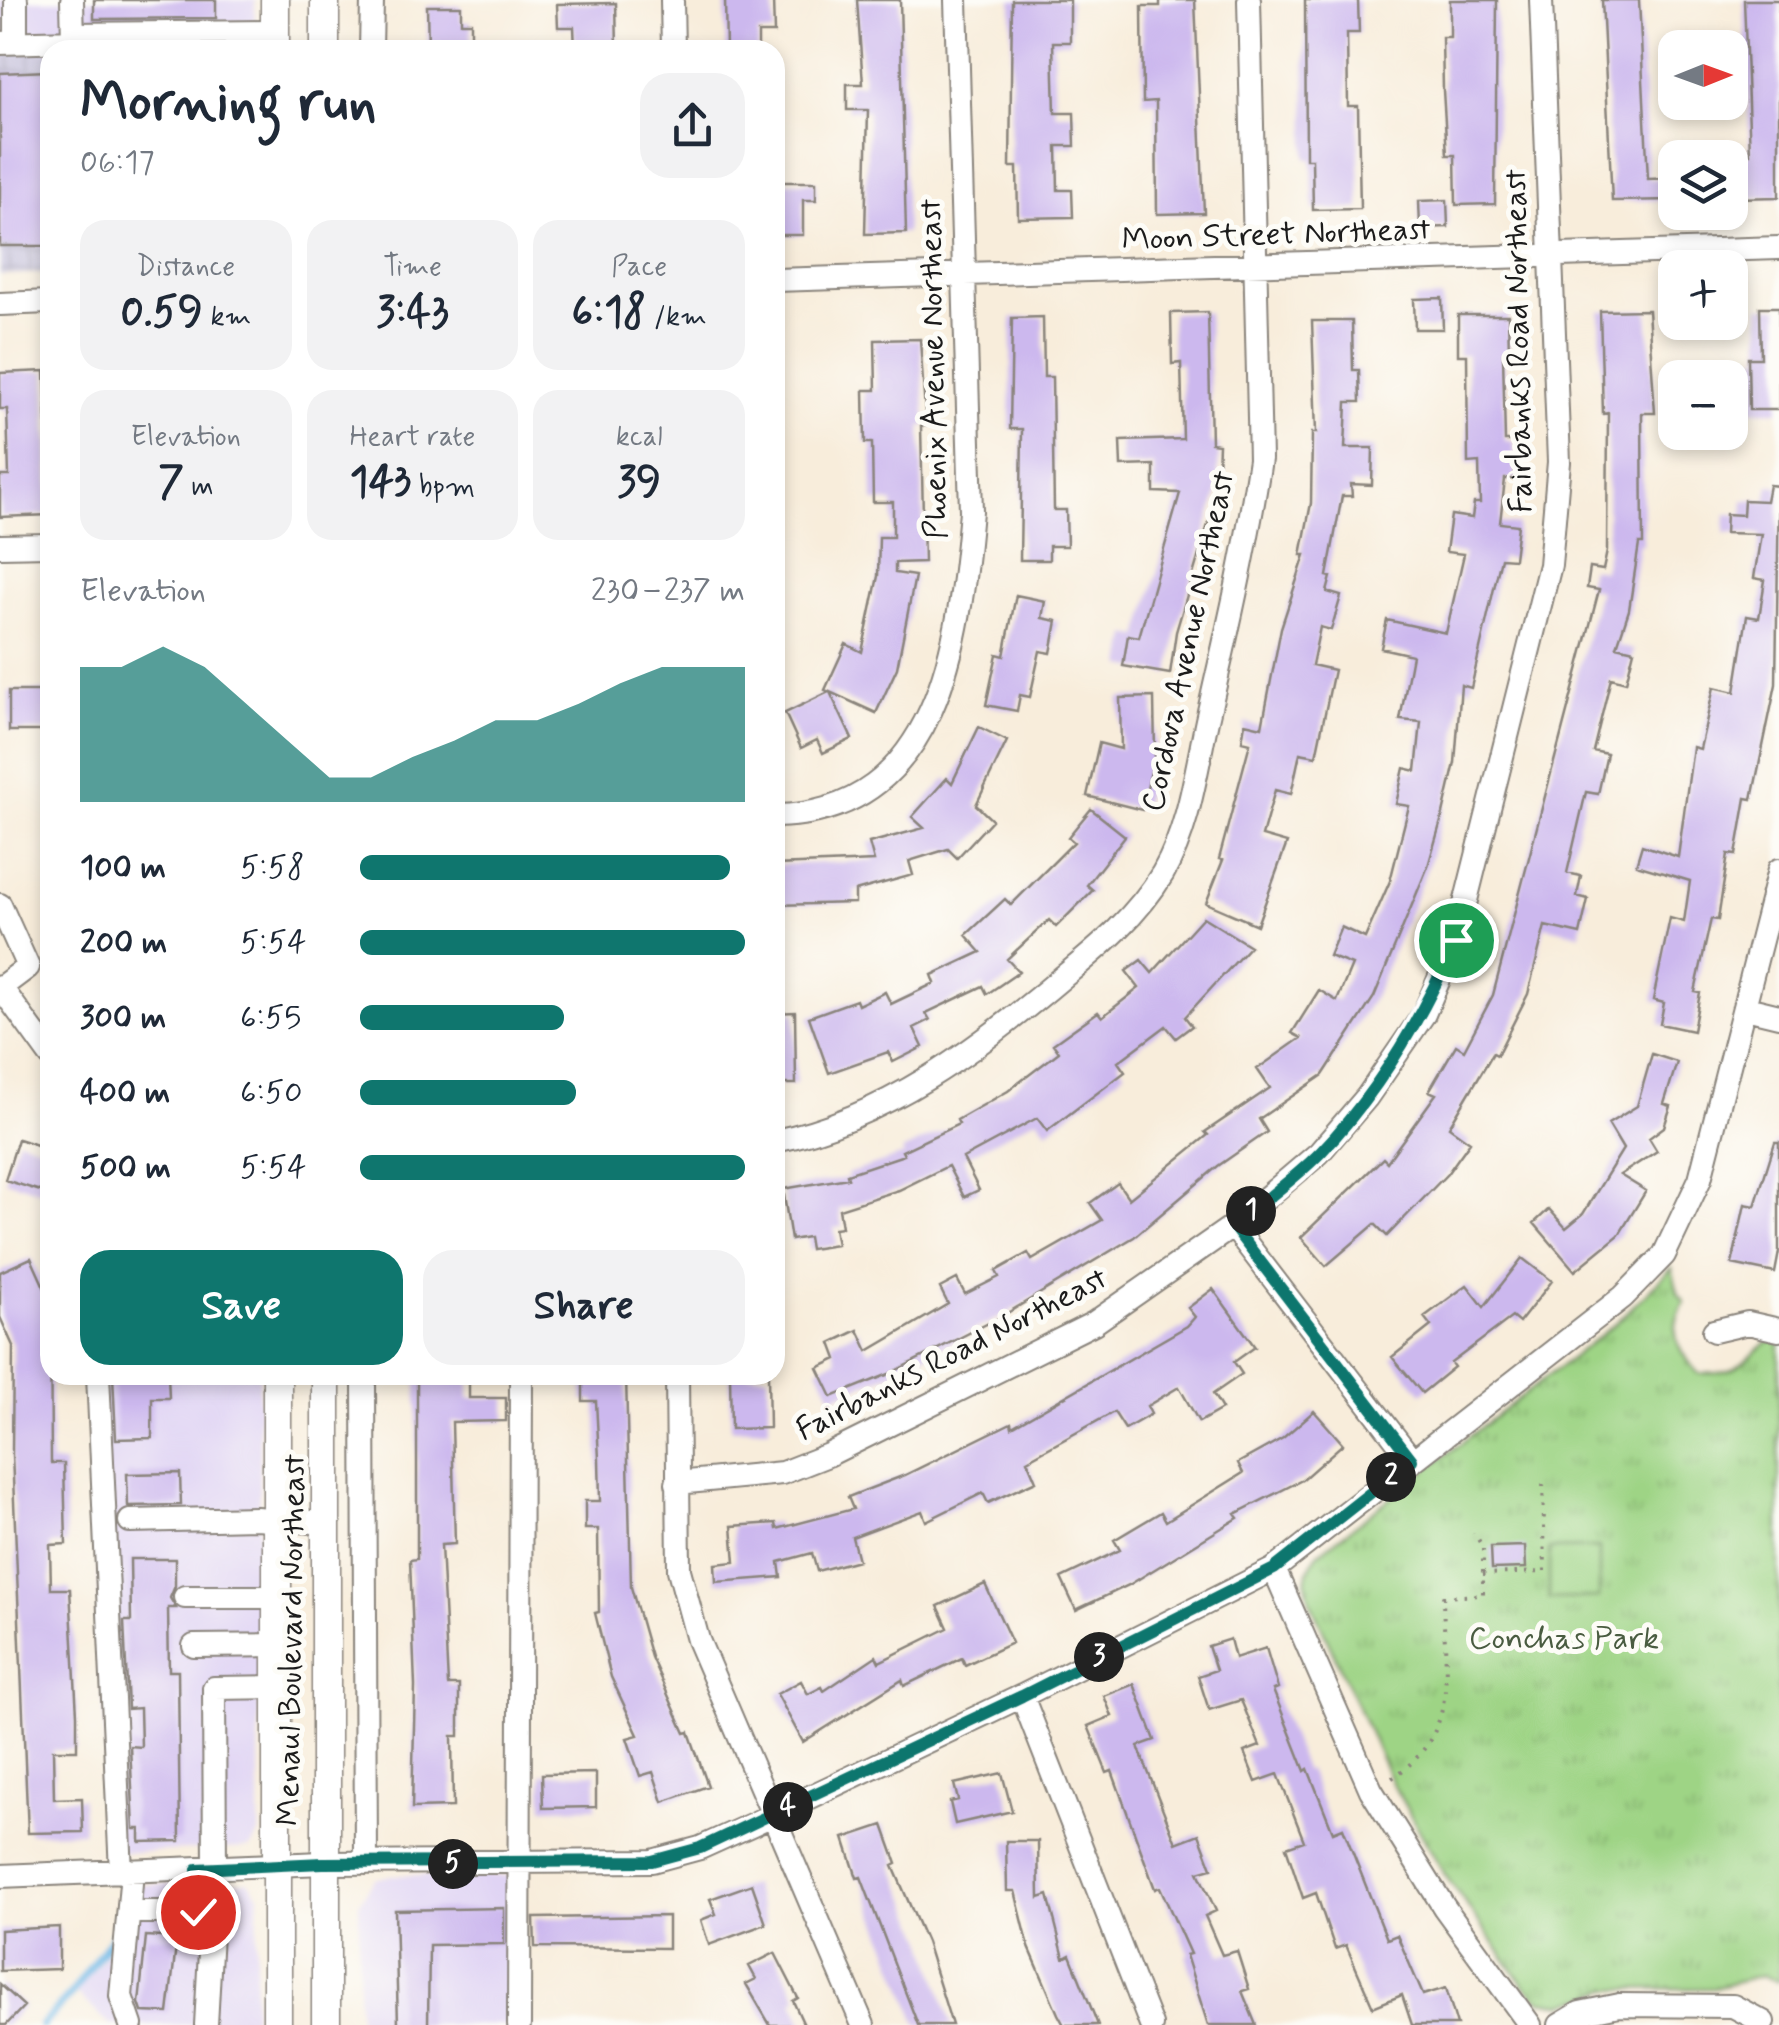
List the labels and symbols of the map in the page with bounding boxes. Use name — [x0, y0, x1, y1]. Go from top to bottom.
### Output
north arrow — [1658, 30, 1748, 120]
street label: Fairbanks Road Northeast — [1495, 169, 1543, 513]
street label: Phoenix Avenue Northeast — [910, 199, 958, 539]
street label: Moon Street Northeast — [1121, 209, 1431, 261]
street label: Cordova Avenue Northeast — [1132, 467, 1246, 816]
pin — [1414, 898, 1499, 983]
pin: 1 — [1226, 1186, 1276, 1236]
street label: Fairbanks Road Northeast — [789, 1258, 1115, 1452]
pin: 2 — [1366, 1452, 1416, 1502]
street label: Menaul Boulevard Northeast — [268, 1454, 316, 1826]
park label: Conchas Park — [1469, 1618, 1659, 1660]
pin: 3 — [1074, 1632, 1124, 1682]
pin: 4 — [763, 1782, 813, 1832]
pin: 5 — [428, 1839, 478, 1889]
pin — [156, 1870, 241, 1955]

